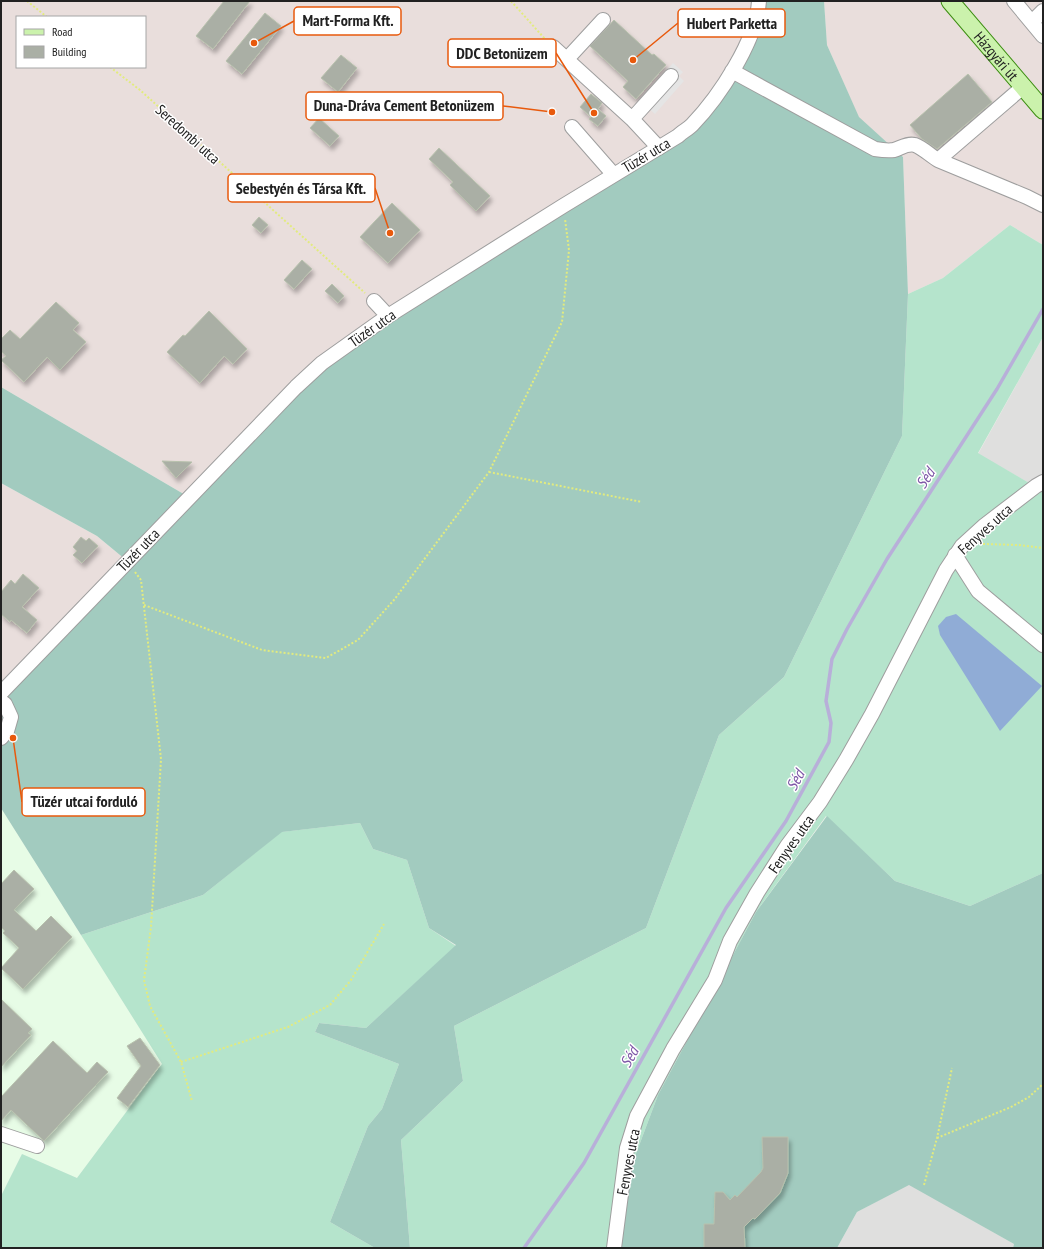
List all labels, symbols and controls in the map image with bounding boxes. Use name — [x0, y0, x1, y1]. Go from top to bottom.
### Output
callout: Mart-Forma Kft. — [294, 7, 401, 35]
callout: Hubert Parketta — [678, 9, 785, 37]
text: Mart-Forma Kft. — [302, 10, 394, 30]
text: Hubert Parketta — [687, 13, 778, 33]
legend — [16, 16, 146, 68]
text: Road — [52, 24, 72, 39]
street label: Házgyári út — [970, 27, 1023, 84]
callout: DDC Betonüzem — [448, 39, 556, 67]
text: DDC Betonüzem — [456, 43, 548, 63]
text: Building — [52, 44, 87, 59]
callout: Duna-Dráva Cement Betonüzem — [306, 92, 503, 120]
text: Duna-Dráva Cement Betonüzem — [314, 95, 494, 115]
street label: Seredombi utca — [152, 100, 224, 168]
street label: Tüzér utca — [618, 133, 674, 177]
callout: Sebestyén és Társa Kft. — [228, 174, 375, 202]
text: Sebestyén és Társa Kft. — [236, 178, 366, 198]
street label: Tüzér utca — [345, 305, 399, 351]
water label: Séd — [911, 462, 940, 492]
street label: Fenyves utca — [954, 500, 1016, 558]
street label: Tüzér utca — [113, 524, 163, 576]
water label: Séd — [781, 764, 810, 794]
callout: Tüzér utcai forduló — [22, 788, 145, 816]
text: Tüzér utcai forduló — [30, 791, 138, 811]
street label: Fenyves utca — [764, 811, 818, 877]
water label: Séd — [615, 1041, 644, 1071]
street label: Fenyves utca — [612, 1127, 644, 1197]

